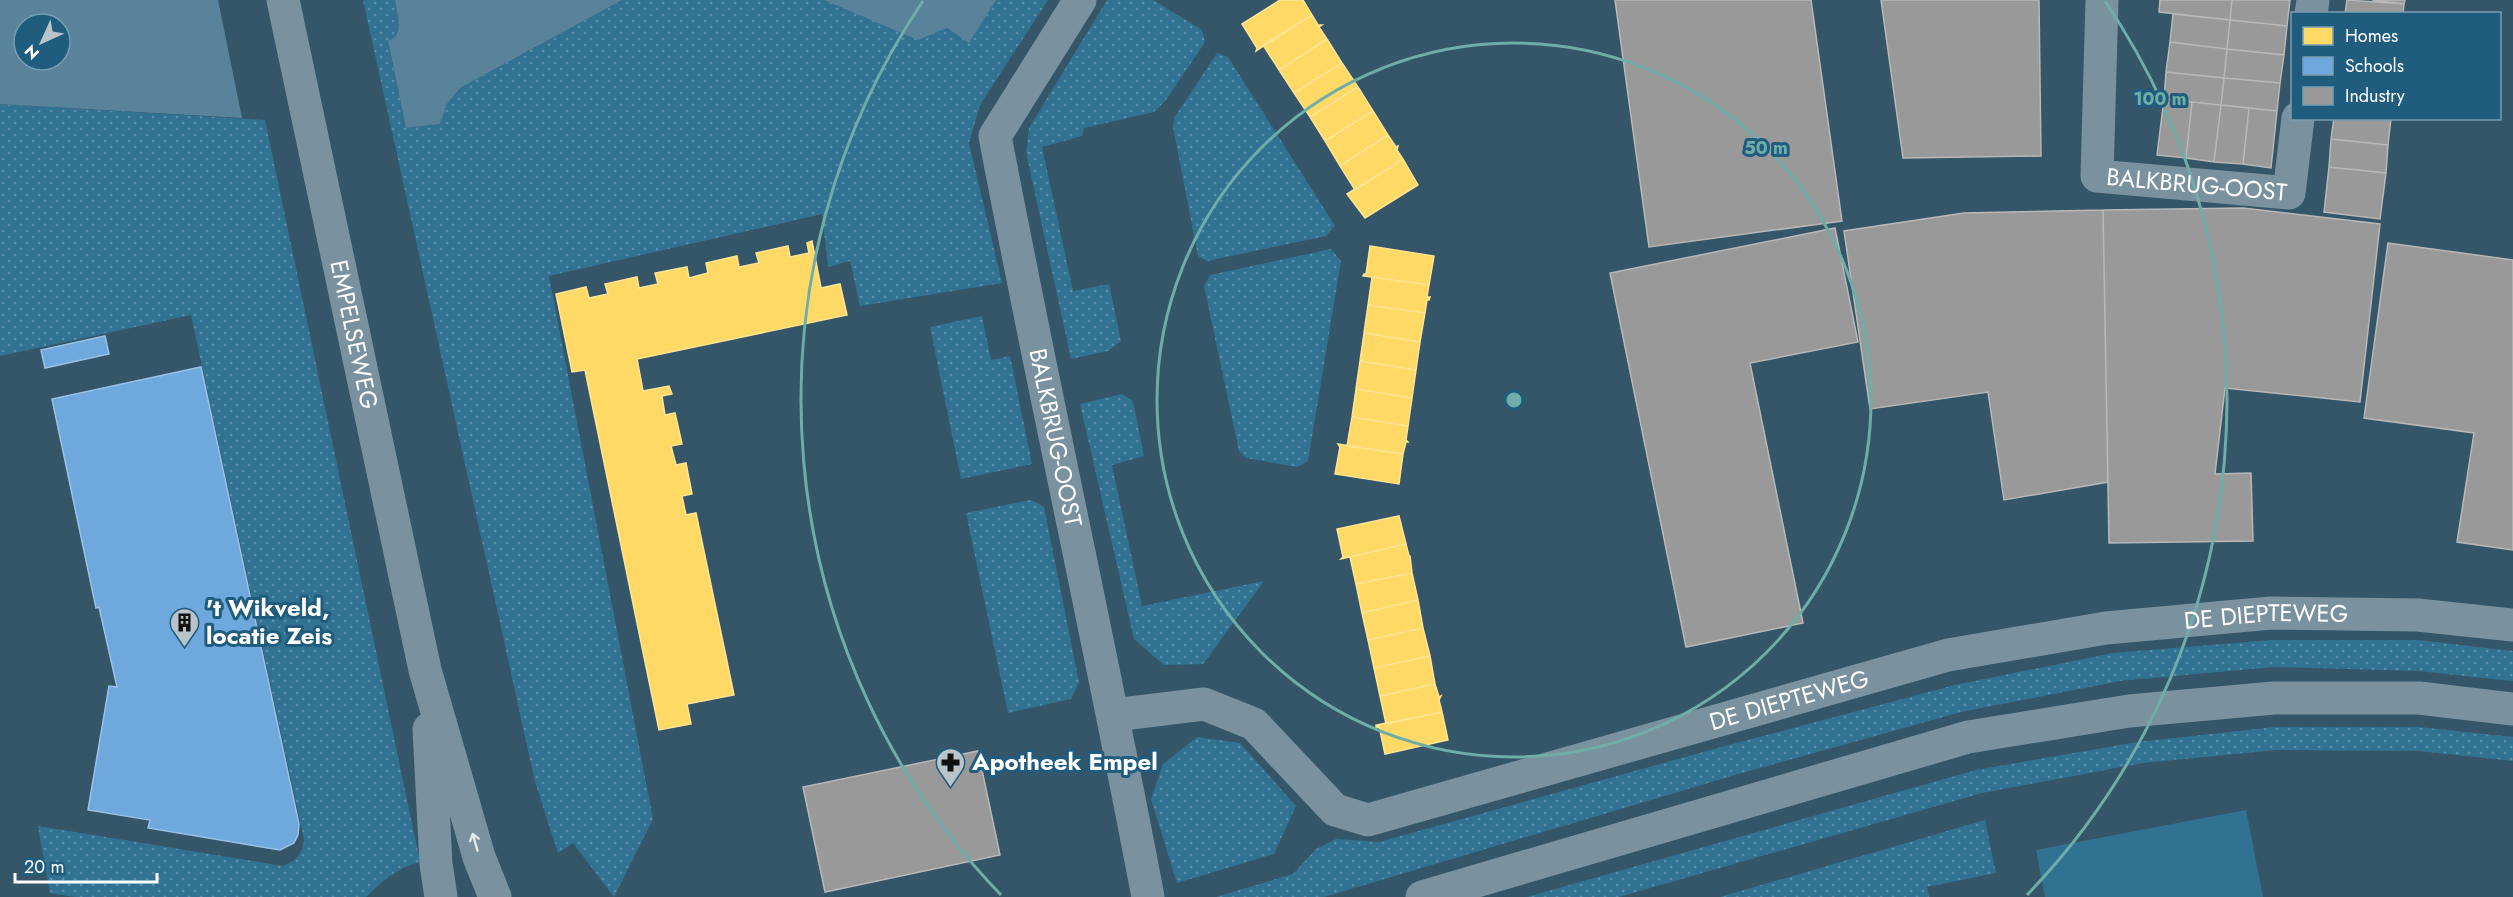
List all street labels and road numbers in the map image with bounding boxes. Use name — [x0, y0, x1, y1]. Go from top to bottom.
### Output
street label: BALKBRUG-OOST — [2105, 159, 2288, 210]
street label: EMPELSEWEG — [322, 257, 387, 412]
street label: BALKBRUG-OOST — [1020, 345, 1091, 530]
street label: DE DIEPTEWEG — [2182, 595, 2348, 638]
street label: DE DIEPTEWEG — [1705, 660, 1873, 739]

